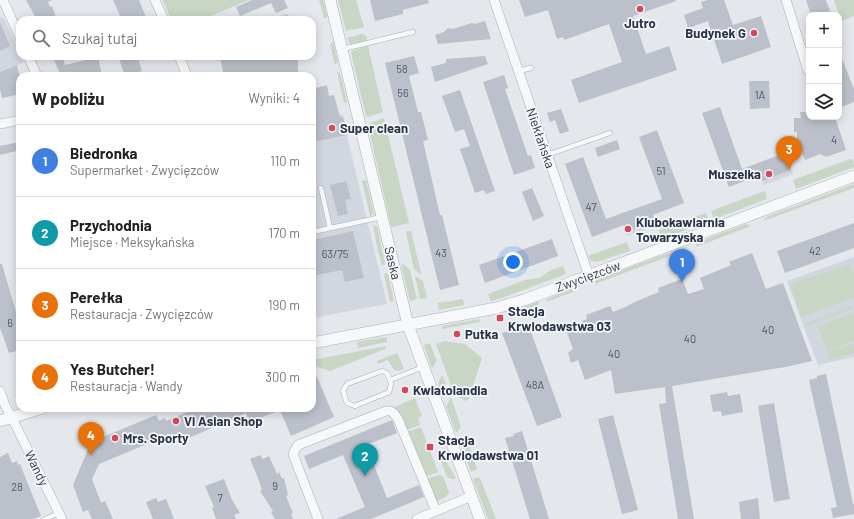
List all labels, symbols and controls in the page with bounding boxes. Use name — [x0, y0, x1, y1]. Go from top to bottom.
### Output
marker: Jutro — [635, 4, 645, 14]
map controls — [806, 12, 842, 120]
button: + — [806, 12, 842, 48]
place label: Jutro — [624, 15, 656, 31]
search box — [16, 16, 316, 60]
place label: Budynek G — [685, 25, 746, 41]
icon: search — [30, 27, 52, 49]
marker: Budynek G — [749, 28, 759, 38]
text: Szukaj tutaj — [62, 29, 138, 47]
button: − — [806, 48, 842, 84]
house number: 58 — [396, 62, 408, 75]
button: layers — [806, 84, 842, 120]
house number: 56 — [397, 86, 409, 99]
text: W pobliżu — [32, 88, 105, 108]
house number: 1A — [755, 88, 766, 101]
text: Wyniki: 4 — [248, 90, 300, 106]
street label: Niekłańska — [523, 106, 559, 170]
place label: Super clean — [340, 120, 408, 136]
marker: Super clean — [327, 123, 337, 133]
house number: 4 — [831, 133, 837, 146]
pin: 3 — [776, 136, 802, 169]
text: Biedronka — [70, 144, 138, 162]
text: 1 — [43, 153, 47, 169]
text: 110 m — [270, 153, 300, 169]
text: Supermarket · Zwycięzców — [70, 162, 219, 178]
house number: 51 — [656, 164, 666, 177]
place label: Muszelka — [708, 166, 761, 182]
marker: Muszelka — [764, 169, 774, 179]
house number: 47 — [586, 200, 596, 213]
place label: Klubokawiarnia Towarzyska — [636, 214, 725, 245]
text: Przychodnia — [70, 216, 152, 234]
marker: Klubokawiarnia Towarzyska — [623, 224, 633, 234]
text: 2 — [41, 225, 49, 241]
text: 170 m — [269, 225, 300, 241]
text: Miejsce · Meksykańska — [70, 234, 194, 250]
house number: 42 — [809, 244, 821, 257]
street label: Saska — [381, 245, 405, 281]
house number: 43 — [435, 246, 447, 259]
house number: 63/75 — [322, 247, 349, 260]
pin: 1 — [669, 249, 695, 282]
your location — [503, 252, 523, 272]
street label: Zwycięzców — [553, 257, 623, 295]
text: Perełka — [70, 288, 123, 306]
text: 3 — [41, 297, 49, 313]
text: 190 m — [268, 297, 300, 313]
place label: Stacja Krwiodawstwa 03 — [508, 303, 611, 334]
text: Restauracja · Zwycięzców — [70, 306, 213, 322]
marker: Stacja Krwiodawstwa 03 — [495, 313, 505, 323]
house number: 6 — [7, 316, 13, 329]
house number: 40 — [762, 323, 774, 336]
place label: Putka — [465, 326, 498, 342]
marker: Putka — [452, 329, 462, 339]
house number: 40 — [684, 332, 696, 345]
house number: 40 — [608, 347, 620, 360]
text: Yes Butcher! — [70, 360, 155, 378]
text: 4 — [41, 369, 49, 385]
text: 300 m — [265, 369, 300, 385]
text: Restauracja · Wandy — [70, 378, 183, 394]
house number: 48A — [526, 378, 545, 391]
place label: Kwiatolandia — [413, 382, 488, 398]
marker: Kwiatolandia — [400, 385, 410, 395]
place label: Vi Asian Shop — [184, 413, 263, 429]
marker: Vi Asian Shop — [171, 416, 181, 426]
pin: 4 — [78, 422, 104, 455]
place label: Mrs. Sporty — [123, 430, 189, 446]
place label: Stacja Krwiodawstwa 01 — [438, 432, 538, 463]
marker: Mrs. Sporty — [110, 433, 120, 443]
marker: Stacja Krwiodawstwa 01 — [425, 442, 435, 452]
pin: 2 — [352, 443, 378, 476]
street label: Wandy — [22, 448, 52, 488]
house number: 9 — [272, 479, 278, 492]
house number: 28 — [11, 480, 23, 493]
house number: 7 — [217, 491, 223, 504]

